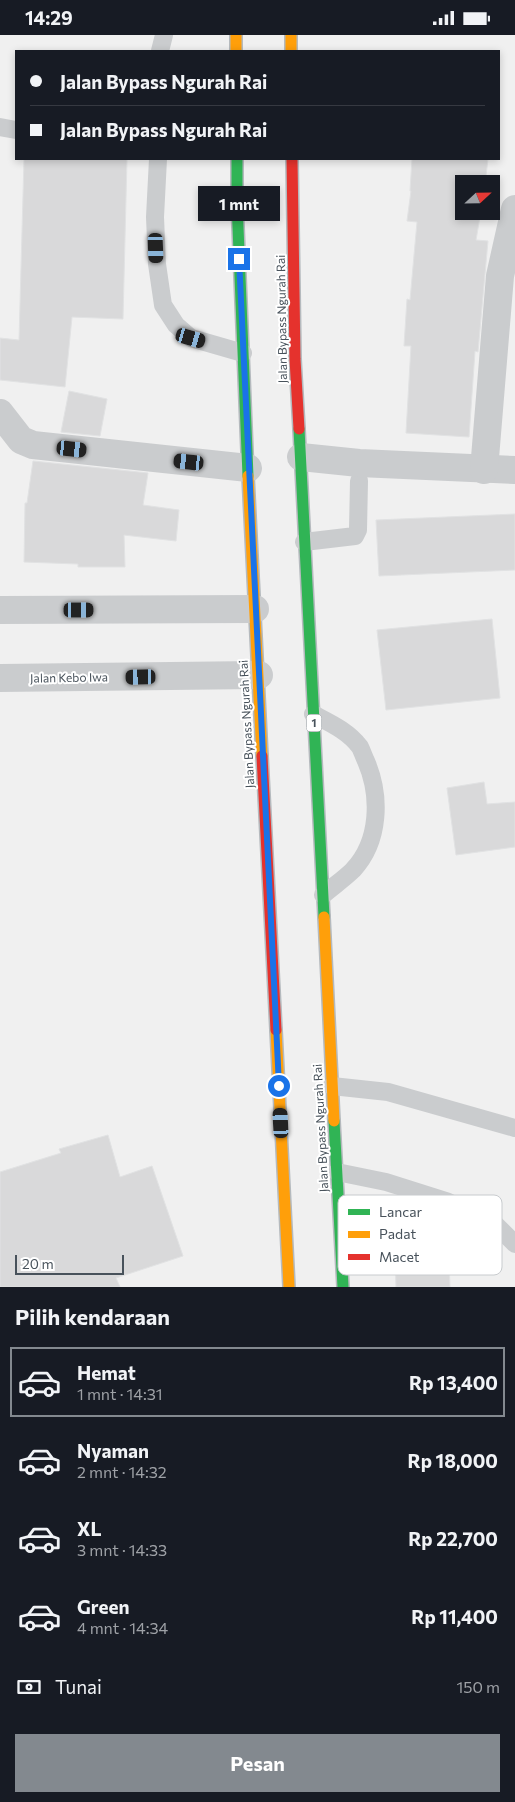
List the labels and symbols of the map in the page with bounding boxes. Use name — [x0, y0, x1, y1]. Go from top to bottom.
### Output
north arrow — [455, 175, 500, 220]
callout: 1 mnt — [198, 187, 280, 221]
car — [147, 233, 164, 263]
route end — [228, 248, 250, 270]
street label: Jalan Bypass Ngurah Rai — [273, 255, 290, 383]
car — [174, 327, 207, 349]
car — [56, 440, 87, 458]
car — [173, 453, 204, 471]
car — [64, 603, 94, 618]
street label: Jalan Bypass Ngurah Rai — [236, 659, 257, 789]
street label: Jalan Kebo Iwa — [30, 669, 108, 686]
car — [125, 669, 156, 685]
road number: 1 — [306, 715, 322, 731]
street label: Jalan Bypass Ngurah Rai — [310, 1063, 331, 1193]
route start — [268, 1075, 290, 1097]
car — [272, 1108, 289, 1138]
legend — [338, 1195, 502, 1275]
text: Lancar — [379, 1203, 423, 1220]
text: Padat — [379, 1225, 417, 1242]
text: Macet — [379, 1248, 420, 1265]
scale bar — [15, 1252, 124, 1275]

